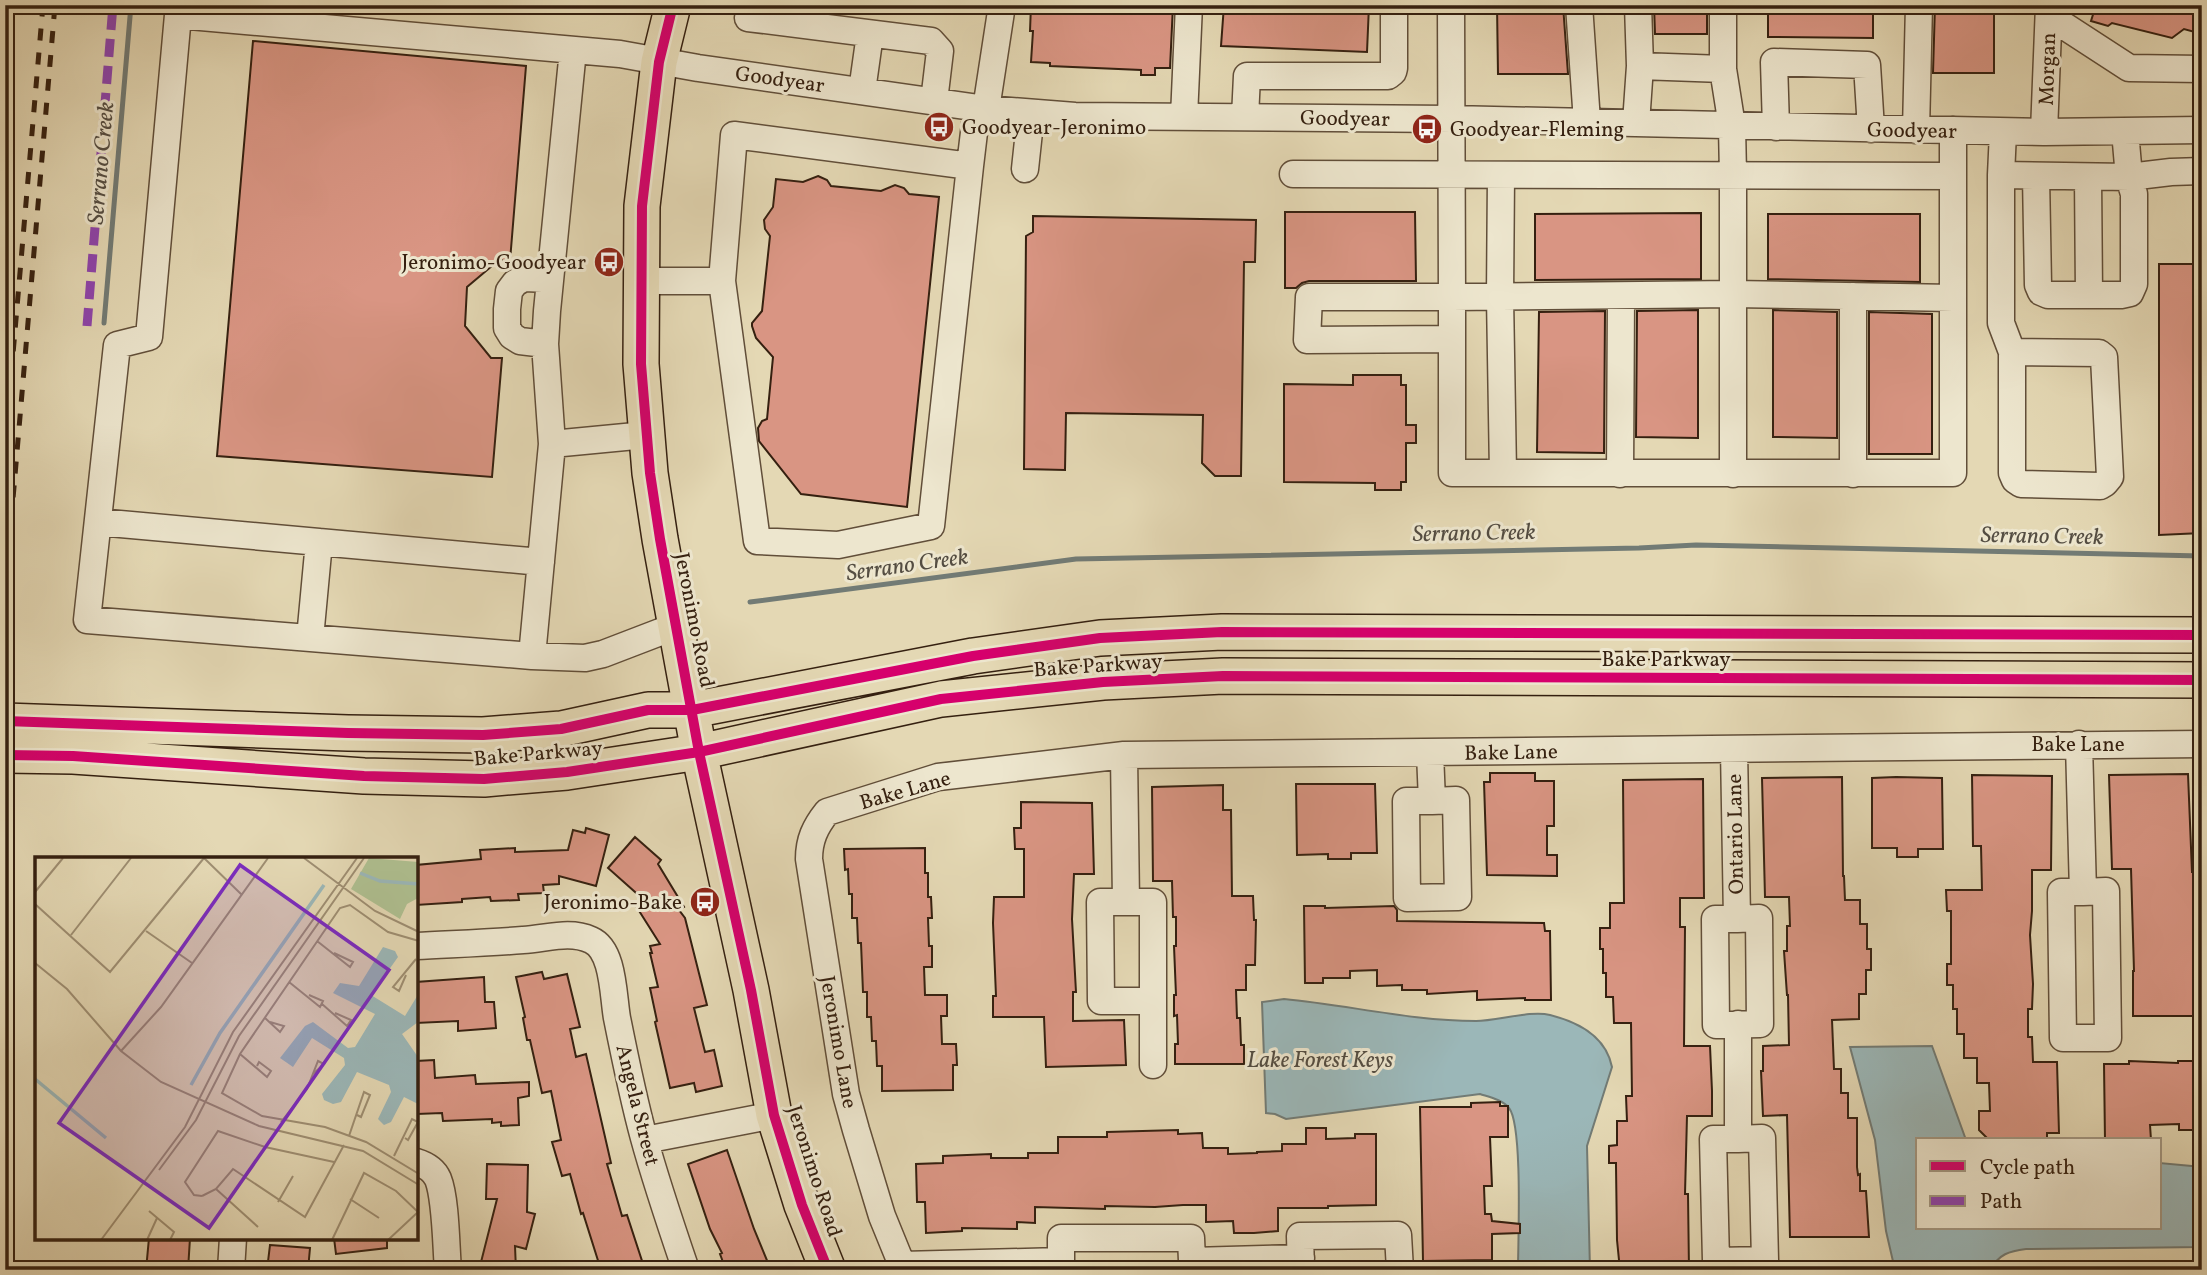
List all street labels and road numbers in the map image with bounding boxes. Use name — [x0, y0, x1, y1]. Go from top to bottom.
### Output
street label: Morgan — [2033, 32, 2064, 106]
street label: Goodyear — [733, 60, 827, 101]
street label: Goodyear — [1300, 104, 1390, 135]
street label: Goodyear — [1867, 116, 1957, 147]
street label: Jeronimo Road — [666, 550, 721, 690]
street label: Bake Parkway — [1601, 646, 1731, 675]
street label: Bake Parkway — [1033, 647, 1164, 685]
street label: Bake Lane — [2031, 731, 2125, 760]
street label: Bake Parkway — [473, 734, 604, 775]
street label: Bake Lane — [1464, 738, 1558, 769]
street label: Bake Lane — [856, 765, 954, 818]
street label: Ontario Lane — [1721, 773, 1752, 895]
street label: Jeronimo Lane — [812, 974, 863, 1111]
street label: Angela Street — [607, 1042, 666, 1169]
street label: Jeronimo Road — [779, 1102, 849, 1241]

